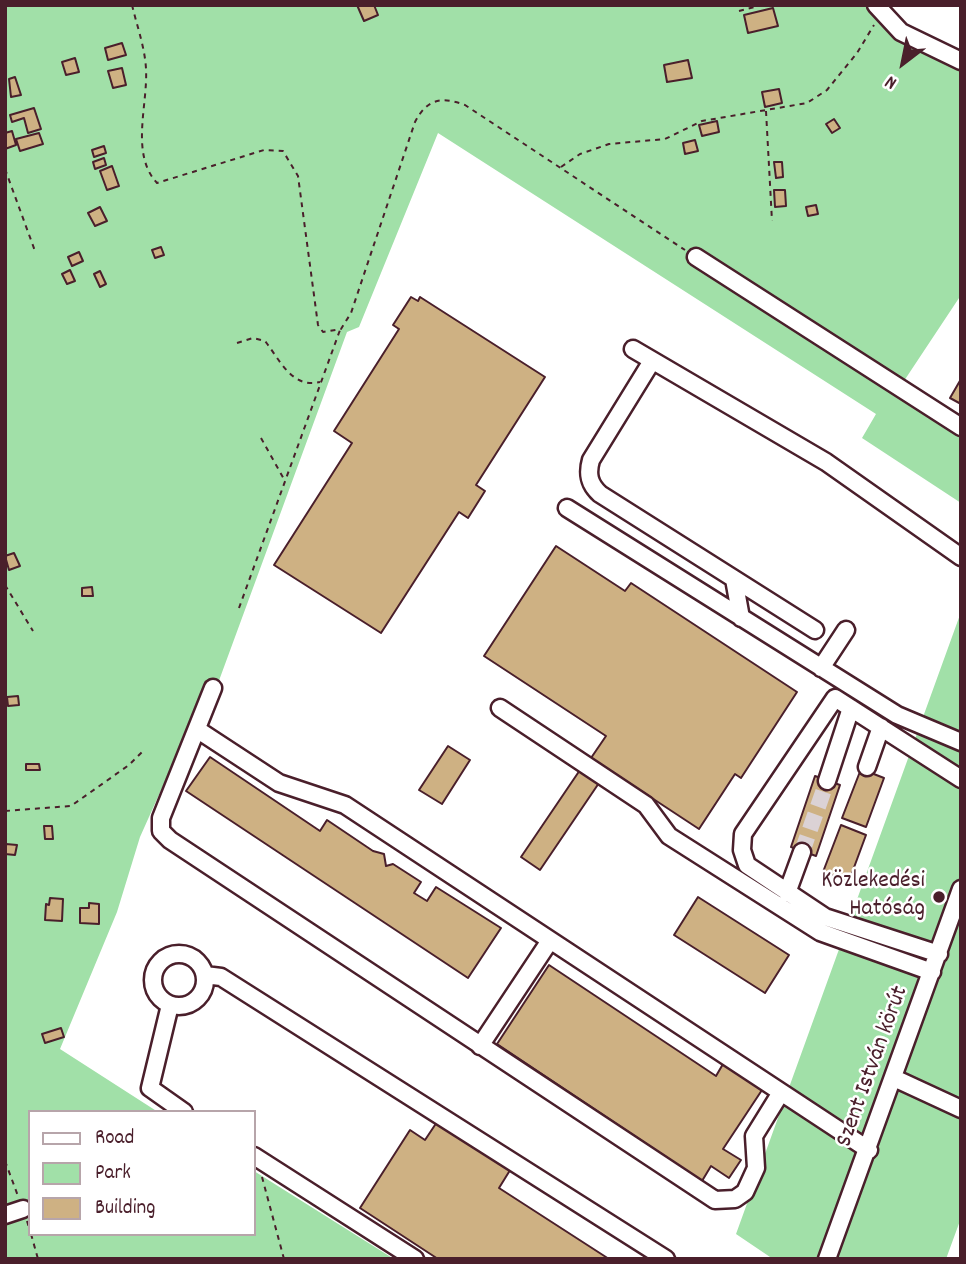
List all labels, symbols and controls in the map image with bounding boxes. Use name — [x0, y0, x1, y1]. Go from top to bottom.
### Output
north arrow — [868, 28, 938, 98]
text: N — [880, 67, 903, 95]
place label: Közlekedési Hatóság — [821, 869, 925, 925]
marker: Közlekedési Hatóság — [931, 889, 947, 905]
street label: Szent István körút — [832, 983, 916, 1151]
legend — [28, 1110, 256, 1236]
text: Road — [95, 1124, 134, 1154]
text: Park — [95, 1159, 131, 1189]
text: Building — [95, 1194, 155, 1224]

